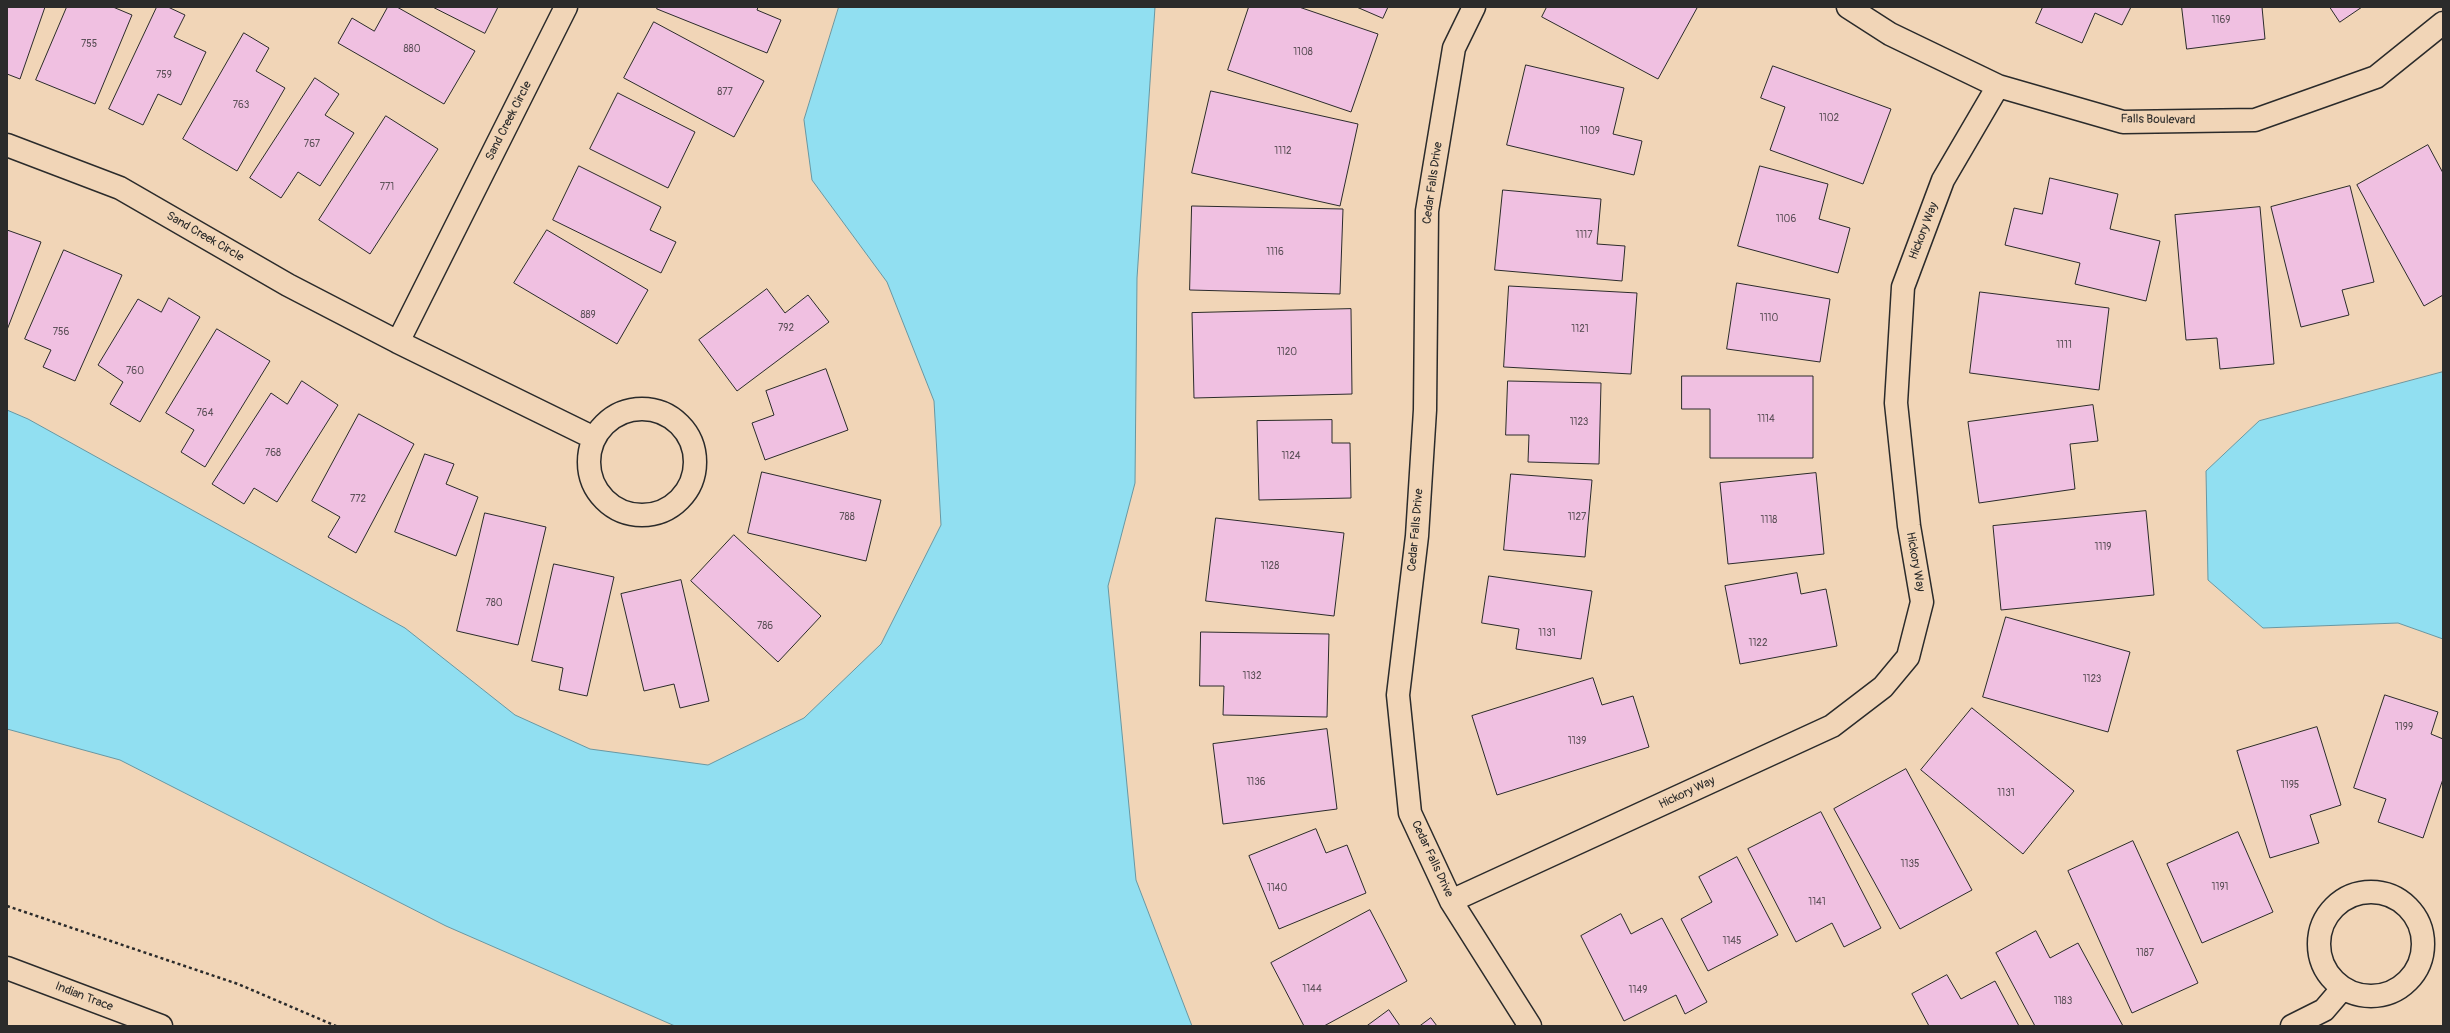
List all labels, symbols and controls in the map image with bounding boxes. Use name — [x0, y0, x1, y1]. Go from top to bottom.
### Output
house number: 1169 — [2212, 14, 2230, 26]
house number: 755 — [81, 38, 97, 50]
house number: 880 — [404, 43, 420, 55]
house number: 1108 — [1293, 46, 1313, 58]
house number: 759 — [156, 69, 172, 81]
street label: Sand Creek Circle — [483, 79, 535, 163]
house number: 877 — [717, 86, 733, 98]
house number: 763 — [233, 99, 249, 111]
house number: 1102 — [1819, 112, 1839, 124]
street label: Falls Boulevard — [2121, 112, 2195, 128]
house number: 1109 — [1580, 125, 1600, 137]
house number: 767 — [304, 138, 320, 150]
street label: Cedar Falls Drive — [1420, 141, 1446, 225]
house number: 1112 — [1274, 145, 1292, 157]
house number: 771 — [380, 181, 394, 193]
street label: Hickory Way — [1906, 200, 1942, 262]
street label: Sand Creek Circle — [164, 209, 246, 265]
house number: 1106 — [1776, 213, 1796, 225]
house number: 1117 — [1575, 229, 1593, 241]
house number: 1116 — [1266, 246, 1284, 258]
house number: 889 — [580, 309, 596, 321]
house number: 1110 — [1760, 312, 1778, 324]
house number: 792 — [778, 322, 794, 334]
house number: 1121 — [1571, 323, 1589, 335]
house number: 756 — [53, 326, 69, 338]
house number: 1111 — [2056, 339, 2072, 351]
house number: 1120 — [1277, 346, 1297, 358]
house number: 760 — [126, 365, 144, 377]
house number: 764 — [197, 407, 213, 419]
house number: 1114 — [1757, 413, 1775, 425]
house number: 1123 — [1570, 416, 1588, 428]
house number: 768 — [265, 447, 281, 459]
house number: 1124 — [1281, 450, 1301, 462]
street label: Cedar Falls Drive — [1405, 488, 1427, 572]
house number: 772 — [350, 493, 366, 505]
house number: 788 — [839, 511, 855, 523]
house number: 1127 — [1568, 511, 1586, 523]
house number: 1118 — [1761, 514, 1777, 526]
street label: Hickory Way — [1903, 531, 1927, 593]
house number: 1119 — [2095, 541, 2111, 553]
house number: 1128 — [1261, 560, 1279, 572]
house number: 780 — [485, 597, 503, 609]
house number: 786 — [757, 620, 773, 632]
house number: 1131 — [1538, 627, 1556, 639]
house number: 1122 — [1749, 637, 1767, 649]
house number: 1132 — [1243, 670, 1261, 682]
house number: 1123 — [2083, 673, 2101, 685]
house number: 1199 — [2395, 721, 2413, 733]
house number: 1139 — [1568, 735, 1586, 747]
street label: Hickory Way — [1657, 774, 1717, 812]
house number: 1136 — [1246, 776, 1266, 788]
house number: 1195 — [2281, 779, 2299, 791]
house number: 1131 — [1997, 787, 2015, 799]
street label: Cedar Falls Drive — [1408, 818, 1456, 900]
house number: 1135 — [1901, 858, 1919, 870]
house number: 1191 — [2212, 881, 2228, 893]
house number: 1140 — [1267, 882, 1287, 894]
house number: 1141 — [1808, 896, 1826, 908]
house number: 1145 — [1722, 935, 1742, 947]
house number: 1187 — [2136, 947, 2154, 959]
street label: Indian Trace — [53, 979, 115, 1015]
house number: 1144 — [1302, 983, 1322, 995]
house number: 1149 — [1629, 984, 1647, 996]
house number: 1183 — [2054, 995, 2072, 1007]

